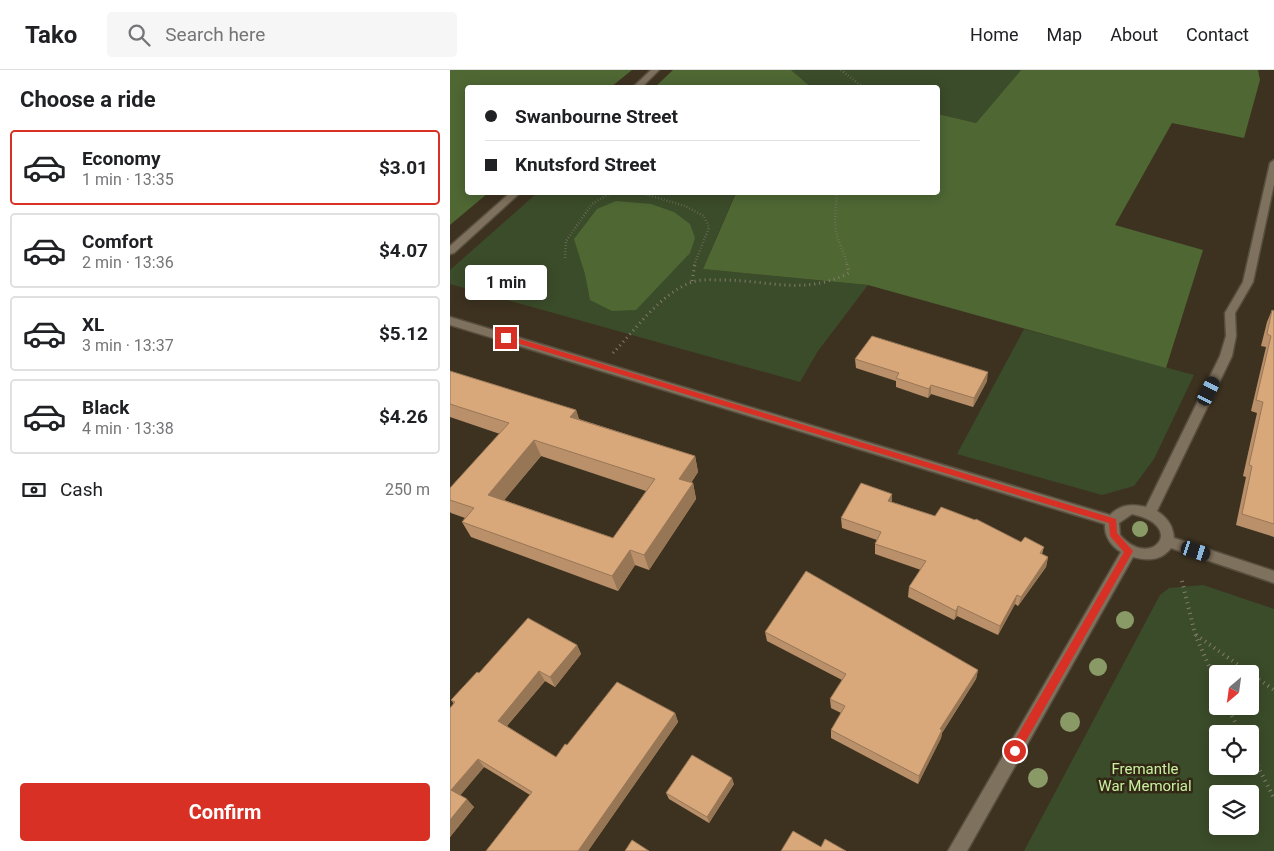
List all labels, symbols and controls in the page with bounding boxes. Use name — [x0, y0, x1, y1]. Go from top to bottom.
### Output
search box — [107, 12, 457, 57]
text: Tako — [25, 21, 77, 49]
icon: search — [125, 21, 153, 49]
text: Search here — [165, 23, 265, 46]
text: Home — [970, 24, 1019, 45]
text: Map — [1047, 24, 1082, 45]
text: About — [1110, 24, 1158, 45]
text: Contact — [1186, 24, 1249, 45]
text: Choose a ride — [20, 87, 156, 112]
text: Swanbourne Street — [515, 105, 678, 128]
icon: car — [22, 145, 67, 190]
text: Economy — [82, 147, 161, 170]
text: Knutsford Street — [515, 153, 656, 176]
text: $3.01 — [379, 156, 428, 179]
text: 1 min · 13:35 — [82, 170, 174, 189]
icon: car — [22, 228, 67, 273]
text: Comfort — [82, 230, 153, 253]
text: $4.07 — [379, 239, 428, 262]
text: 2 min · 13:36 — [82, 253, 174, 272]
callout: 1 min — [465, 266, 547, 300]
text: 1 min — [486, 273, 526, 292]
icon: car — [22, 311, 67, 356]
text: XL — [82, 313, 104, 336]
text: $5.12 — [379, 322, 428, 345]
route end — [495, 327, 517, 349]
text: 3 min · 13:37 — [82, 336, 174, 355]
car — [1195, 374, 1222, 408]
icon: car — [22, 394, 67, 439]
text: Black — [82, 396, 129, 419]
text: $4.26 — [379, 405, 428, 428]
text: 4 min · 13:38 — [82, 419, 174, 438]
icon: cash — [20, 476, 48, 504]
text: Cash — [60, 478, 103, 501]
text: 250 m — [385, 480, 430, 499]
car — [1179, 539, 1212, 563]
north arrow — [1209, 665, 1259, 715]
map controls — [1209, 665, 1259, 835]
button: locate — [1209, 725, 1259, 775]
route start — [1004, 740, 1026, 762]
park label: Fremantle War Memorial — [1098, 760, 1192, 795]
button: Confirm — [20, 783, 430, 841]
button: layers — [1209, 785, 1259, 835]

